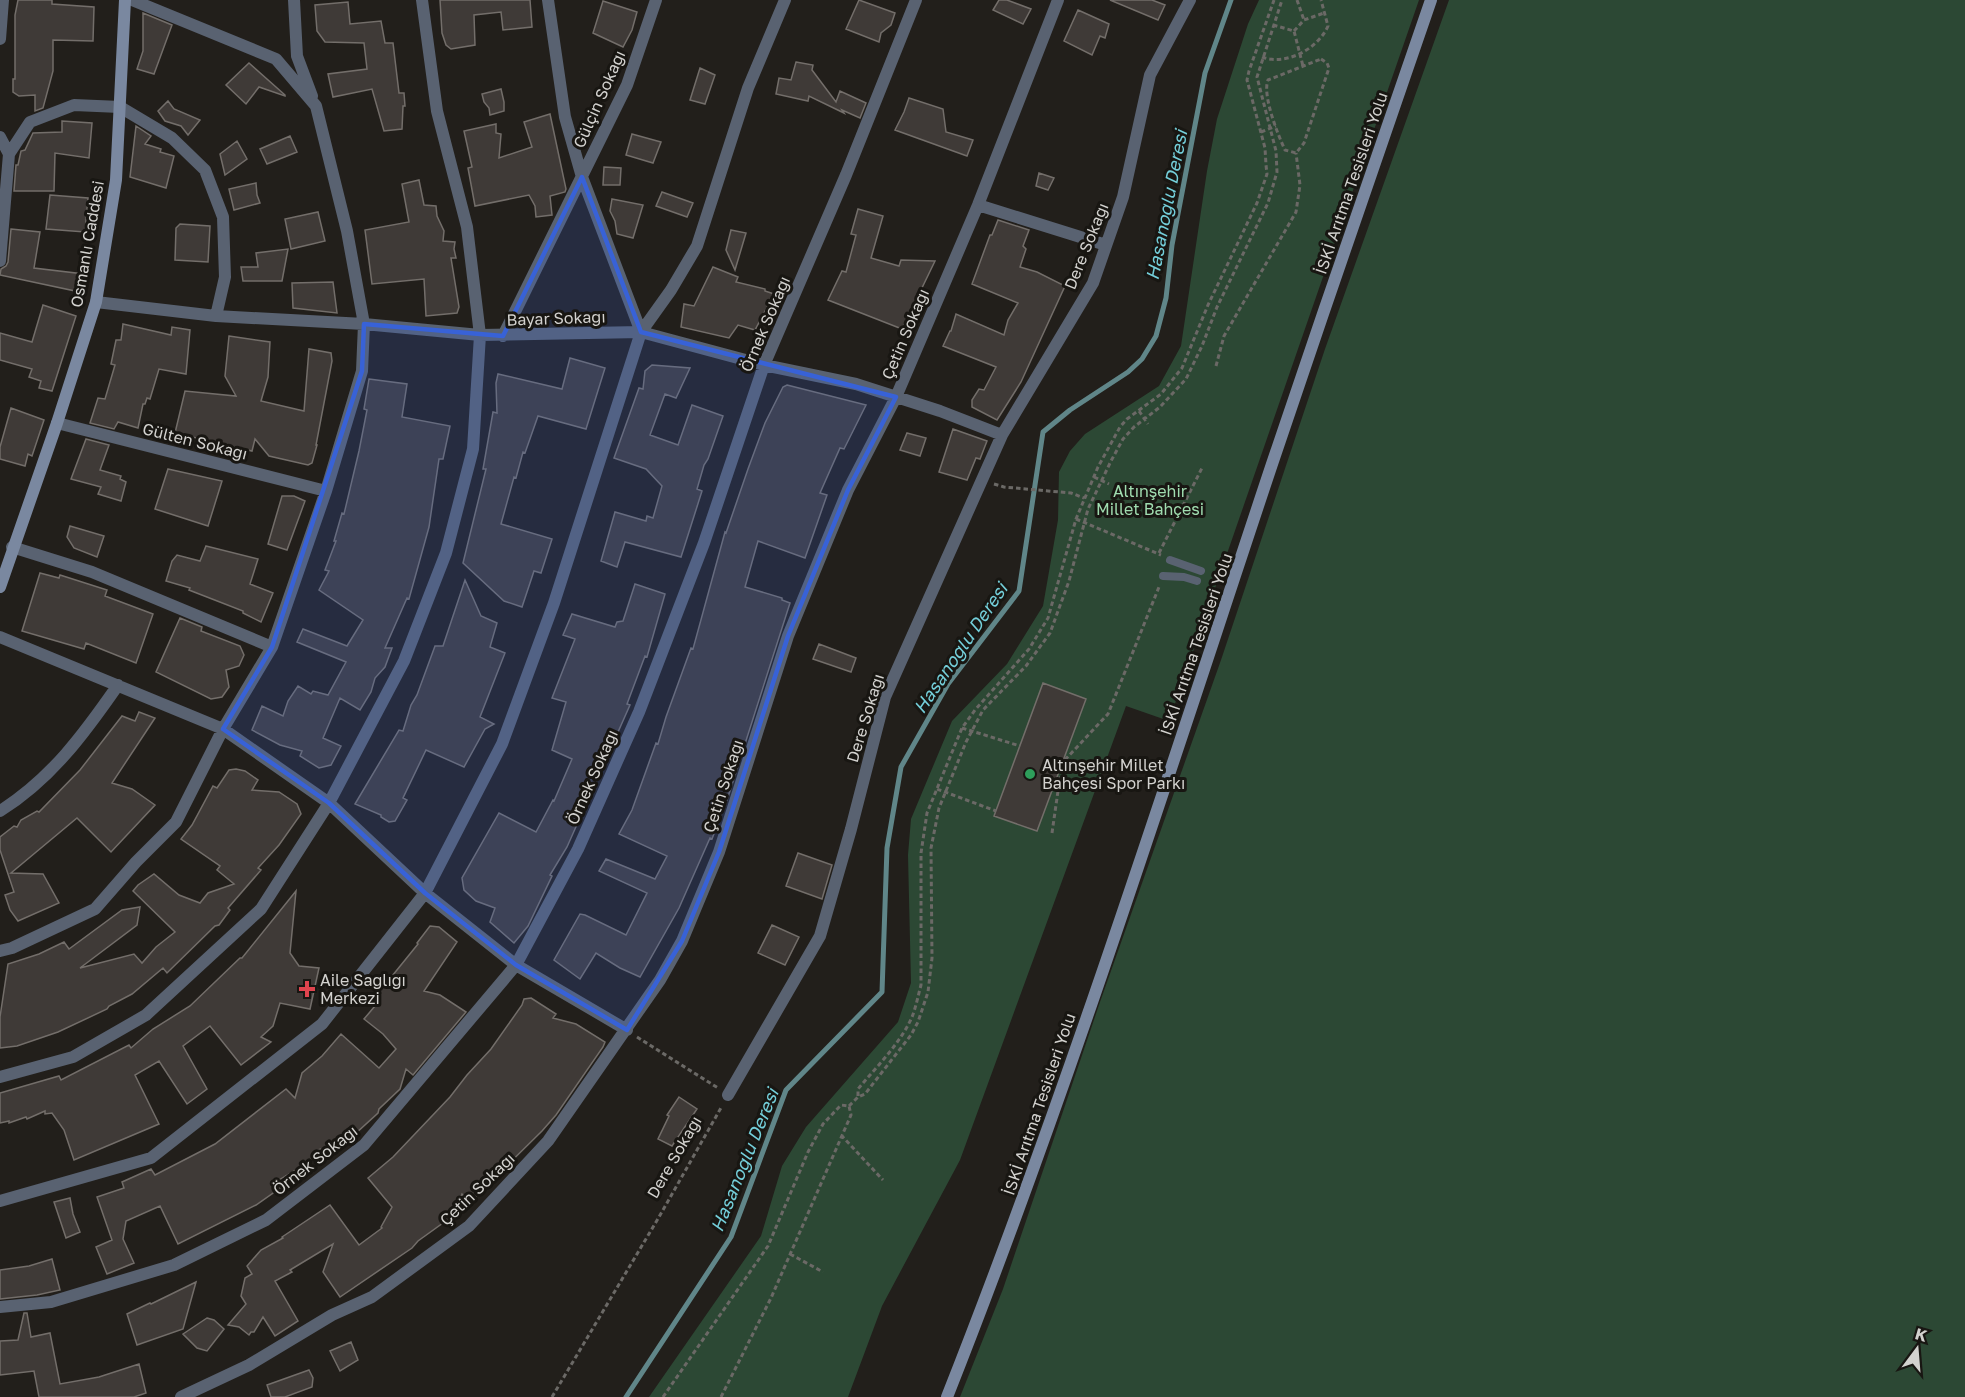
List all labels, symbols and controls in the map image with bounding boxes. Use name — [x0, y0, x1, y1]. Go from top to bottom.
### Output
street label: Gülçin Sokağı — [569, 47, 629, 151]
street label: İSKİ Arıtma Tesisleri Yolu — [1310, 89, 1392, 277]
water label: Hasanoğlu Deresi — [1141, 126, 1192, 282]
street label: Osmanlı Caddesi — [66, 179, 108, 309]
street label: Dere Sokağı — [1060, 200, 1112, 292]
street label: Örnek Sokağı — [736, 273, 794, 375]
street label: Çetin Sokağı — [877, 286, 933, 382]
street label: Bayar Sokağı — [506, 306, 606, 330]
street label: Gülten Sokağı — [141, 418, 249, 464]
park label: Altınşehir Millet Bahçesi — [1096, 481, 1204, 519]
street label: İSKİ Arıtma Tesisleri Yolu — [1155, 550, 1237, 738]
water label: Hasanoğlu Deresi — [908, 577, 1013, 717]
street label: Dere Sokağı — [842, 671, 888, 765]
street label: Örnek Sokağı — [562, 726, 622, 828]
street label: Çetin Sokağı — [699, 737, 747, 835]
place label: Altınşehir Millet Bahçesi Spor Parkı — [1042, 755, 1185, 793]
marker: Altınşehir Millet Bahçesi Spor Parkı — [1023, 767, 1037, 781]
place label: Aile Sağlığı Merkezi — [320, 970, 406, 1008]
marker: Aile Sağlığı Merkezi — [298, 980, 316, 998]
street label: İSKİ Arıtma Tesisleri Yolu — [998, 1010, 1080, 1198]
water label: Hasanoğlu Deresi — [705, 1083, 784, 1235]
street label: Dere Sokağı — [642, 1112, 706, 1202]
street label: Örnek Sokağı — [269, 1121, 361, 1199]
street label: Çetin Sokağı — [435, 1148, 519, 1230]
north arrow — [1887, 1319, 1947, 1379]
text: K — [1913, 1323, 1930, 1346]

